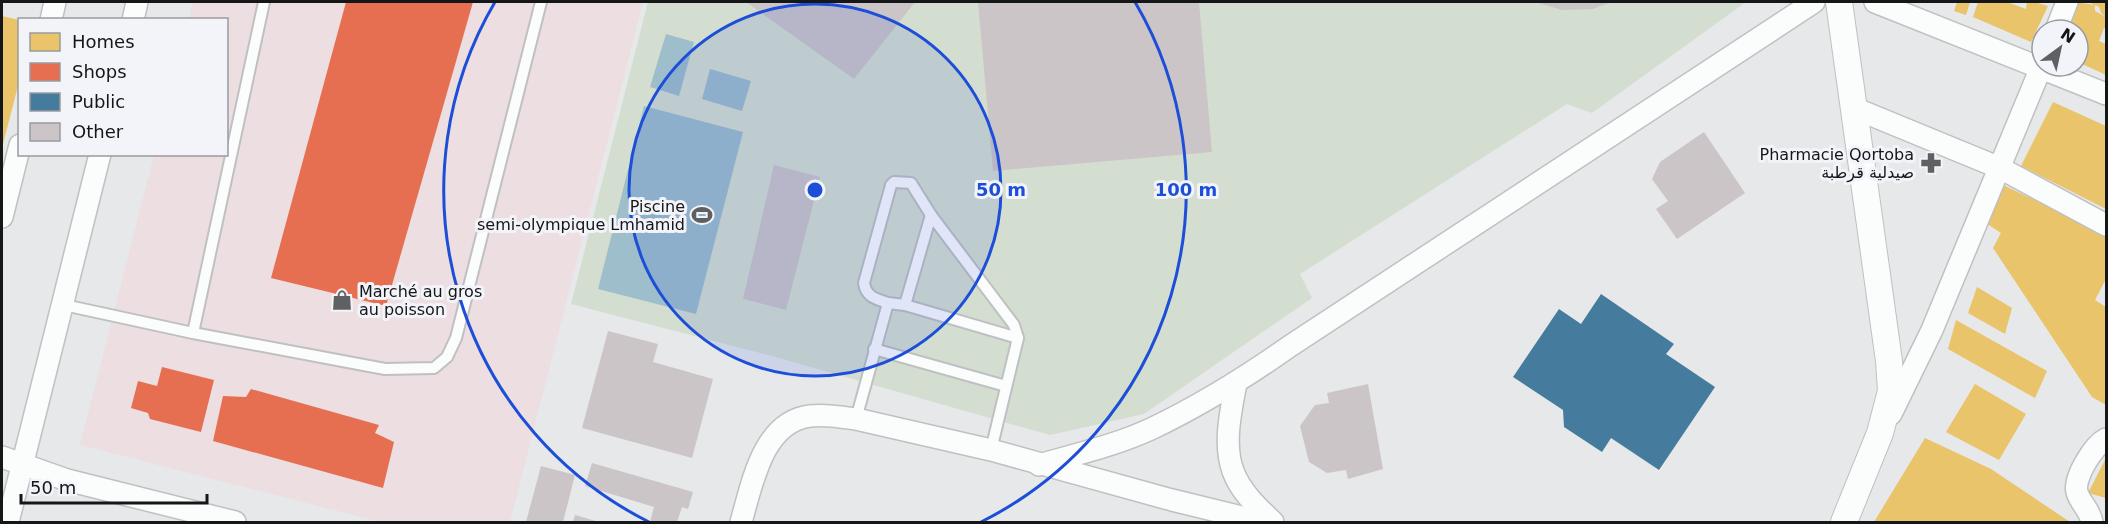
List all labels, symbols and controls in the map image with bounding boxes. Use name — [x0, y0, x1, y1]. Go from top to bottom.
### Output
legend — [18, 18, 228, 156]
north arrow — [2030, 18, 2090, 78]
text: N — [2057, 24, 2079, 47]
text: Homes — [72, 31, 135, 52]
text: Shops — [72, 61, 127, 82]
text: Public — [72, 91, 125, 112]
text: Other — [72, 121, 124, 142]
place label: Pharmacie Qortoba صيدلية قرطبة — [1760, 145, 1914, 183]
pharmacy icon: Pharmacie Qortoba صيدلية قرطبة — [1919, 151, 1943, 175]
text: 50 m — [976, 179, 1026, 200]
text: 100 m — [1155, 179, 1217, 200]
centre of rings — [805, 180, 825, 200]
place label: Piscine semi-olympique Lmhamid — [477, 197, 685, 234]
sports icon: Piscine semi-olympique Lmhamid — [690, 203, 714, 227]
place label: Marché au gros au poisson — [359, 282, 482, 319]
shop icon: Marché au gros au poisson — [330, 288, 354, 312]
scale bar — [21, 467, 207, 505]
text: 50 m — [30, 477, 76, 498]

